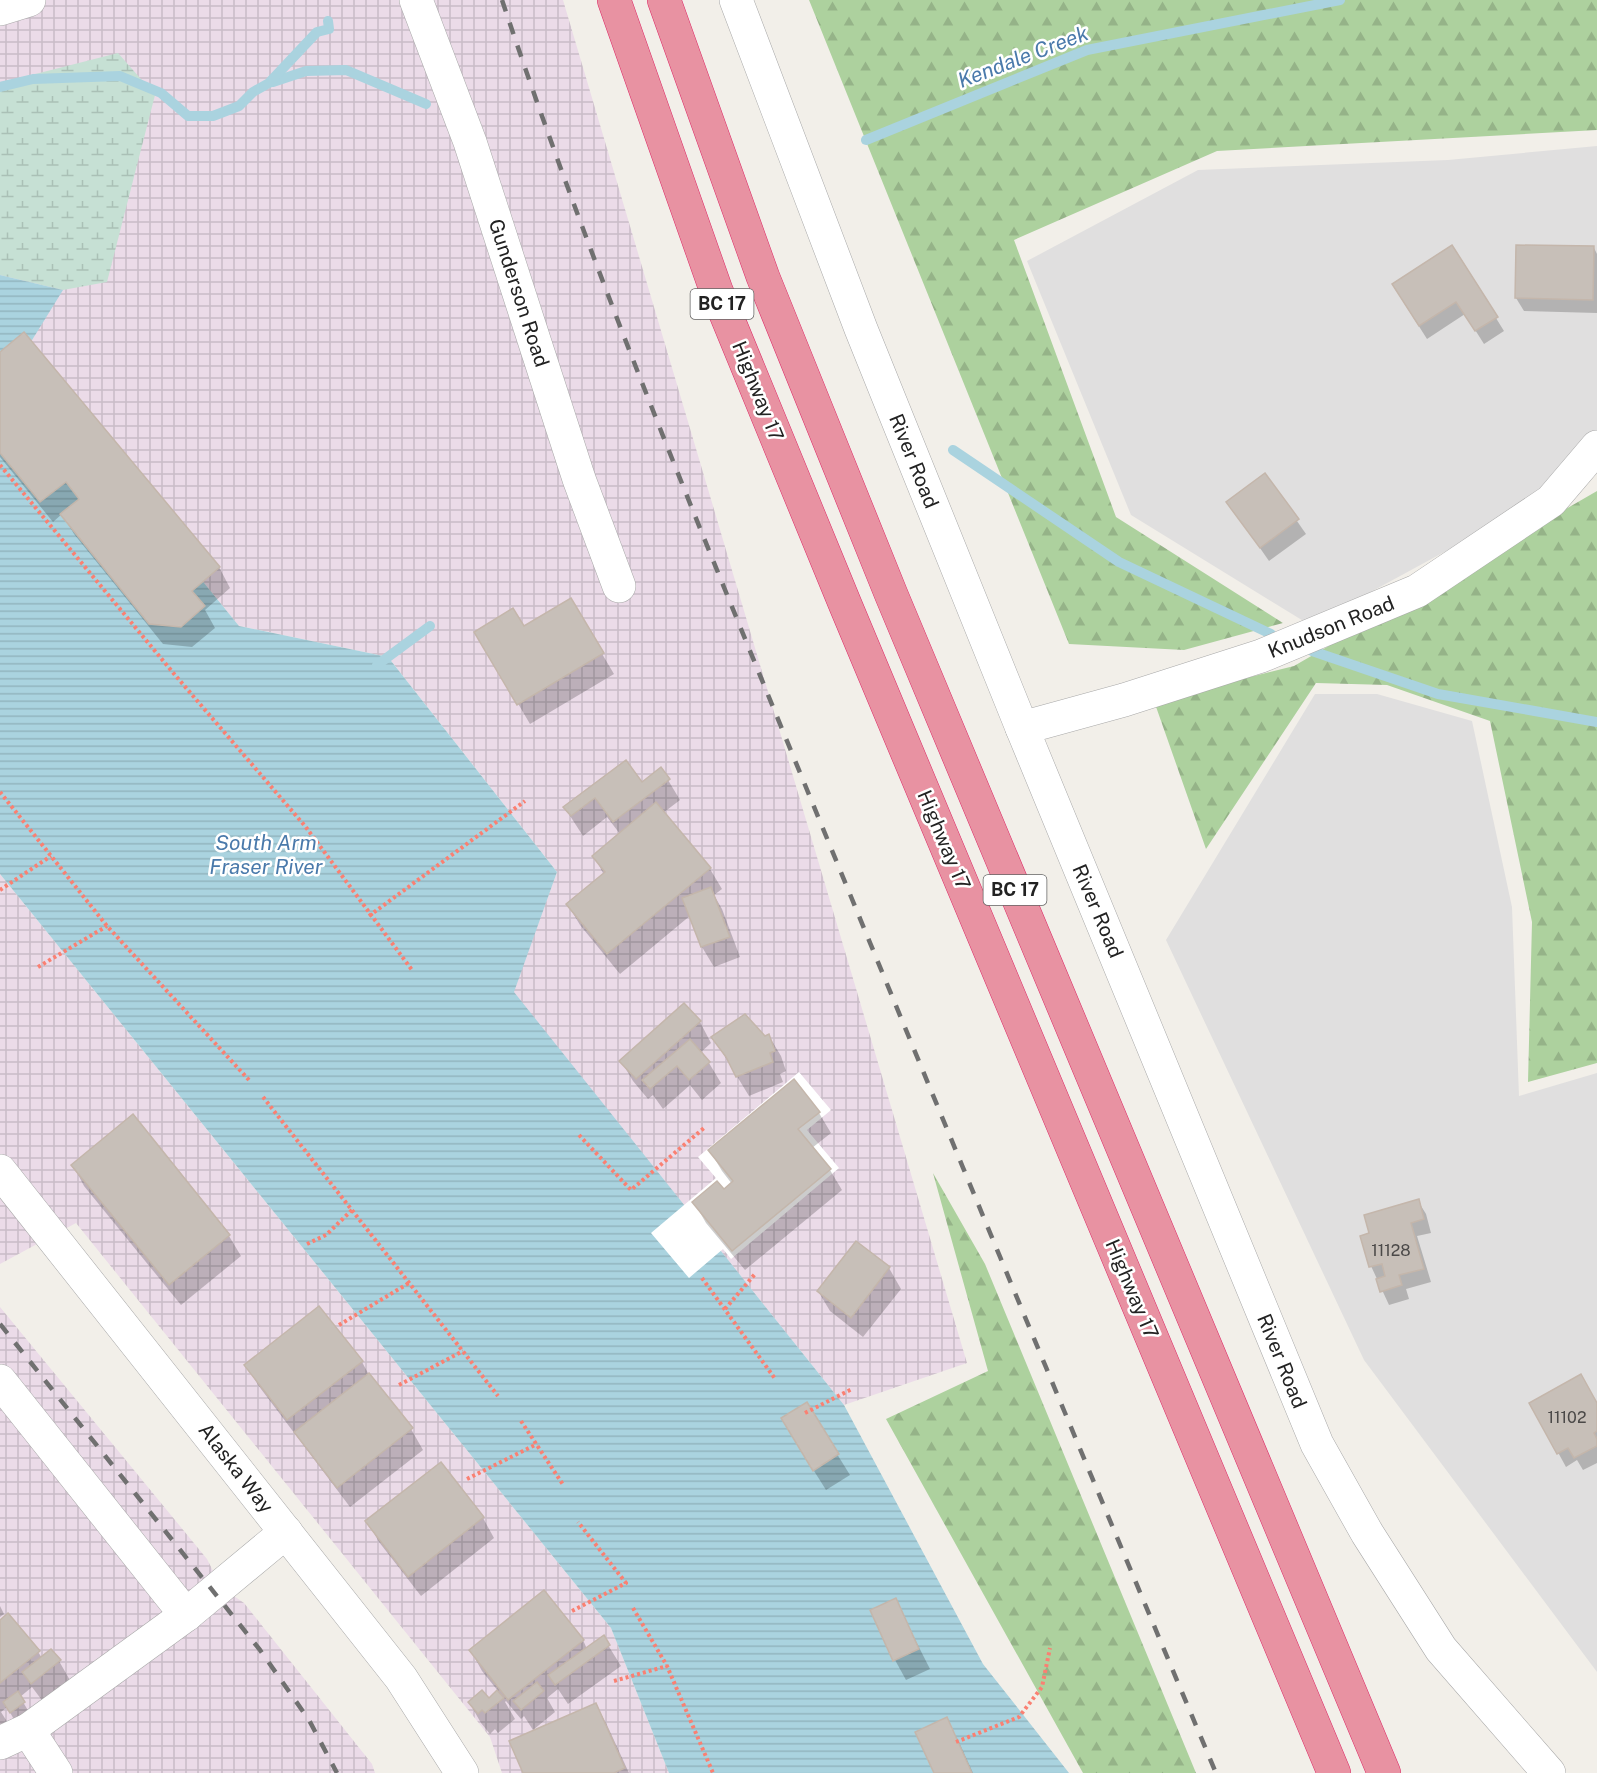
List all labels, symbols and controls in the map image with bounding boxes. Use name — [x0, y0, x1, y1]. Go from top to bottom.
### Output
water label: Kendale Creek — [954, 20, 1092, 93]
street label: Gunderson Road — [484, 216, 554, 370]
road number: BC 17 — [690, 289, 754, 319]
street label: Highway 17 — [727, 338, 789, 444]
street label: River Road — [884, 410, 944, 512]
street label: Knudson Road — [1264, 591, 1398, 663]
street label: Highway 17 — [912, 787, 976, 893]
water label: South Arm Fraser River — [209, 830, 324, 879]
street label: River Road — [1067, 860, 1129, 962]
road number: BC 17 — [984, 875, 1046, 905]
street label: Highway 17 — [1100, 1236, 1164, 1342]
house number: 11128 — [1371, 1241, 1411, 1260]
street label: River Road — [1252, 1310, 1312, 1412]
house number: 11102 — [1548, 1408, 1586, 1427]
street label: Alaska Way — [194, 1418, 279, 1518]

